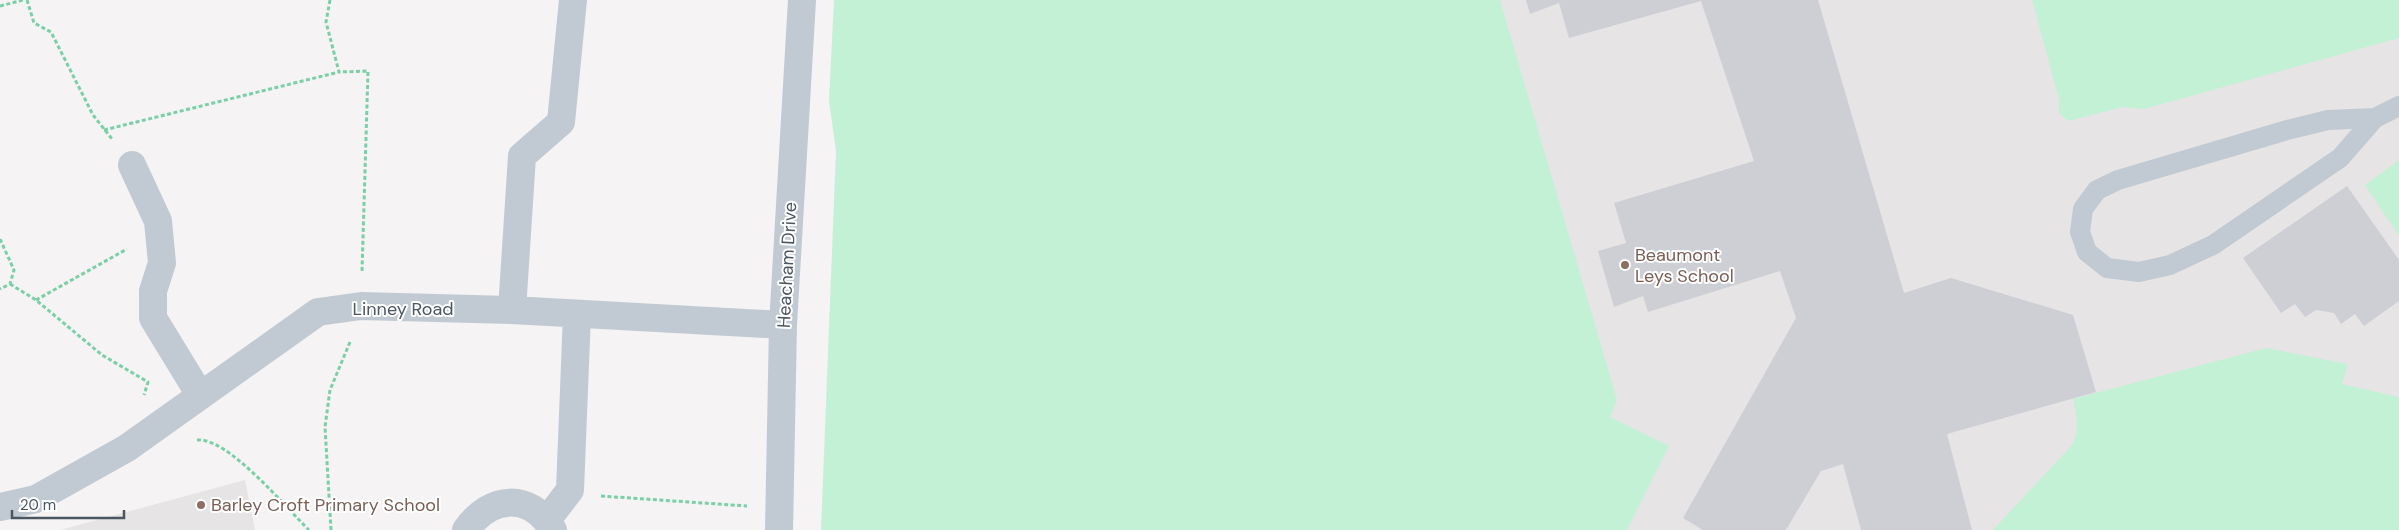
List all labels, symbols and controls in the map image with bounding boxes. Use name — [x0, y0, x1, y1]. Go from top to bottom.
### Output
street label: Heacham Drive — [772, 201, 802, 329]
place label: Beaumont Leys School — [1635, 243, 1734, 288]
marker: Beaumont Leys School — [1619, 259, 1631, 271]
street label: Linney Road — [352, 297, 454, 321]
scale bar — [12, 488, 125, 520]
place label: Barley Croft Primary School — [211, 493, 440, 517]
text: 20 m — [20, 495, 56, 515]
marker: Barley Croft Primary School — [195, 499, 207, 511]

